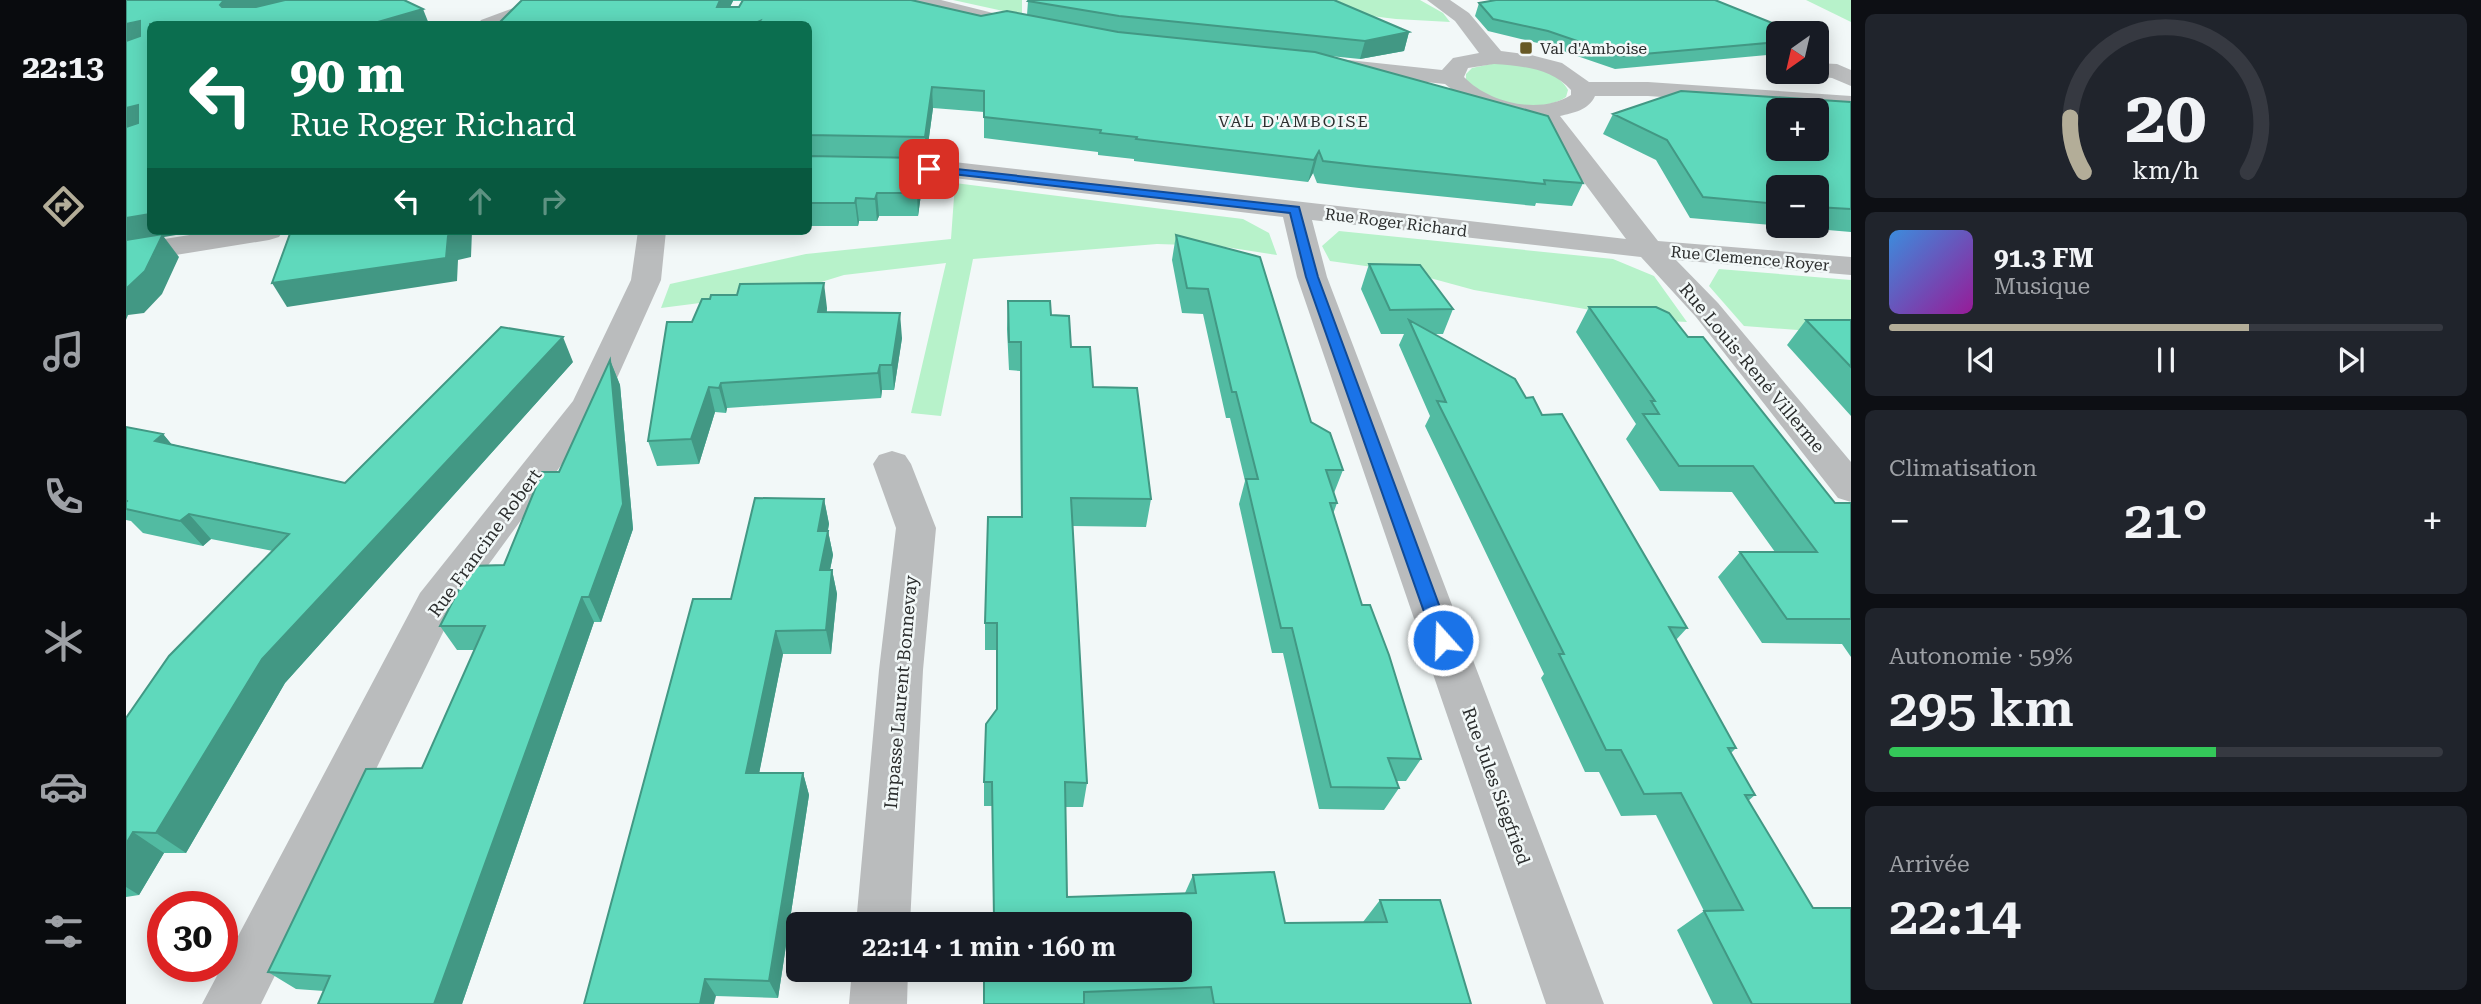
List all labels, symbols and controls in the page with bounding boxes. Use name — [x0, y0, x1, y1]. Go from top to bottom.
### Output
north arrow — [1766, 21, 1829, 84]
map controls — [1766, 21, 1829, 238]
place label: Val d'Amboise — [1540, 39, 1647, 58]
marker: Val d'Amboise — [1518, 40, 1534, 56]
text: 90 m — [290, 47, 405, 104]
text: 22:13 — [22, 48, 104, 86]
icon: left — [175, 49, 266, 140]
text: 20 — [2125, 75, 2207, 160]
button: + — [1766, 98, 1829, 161]
text: Rue Roger Richard — [290, 106, 576, 144]
district label: VAL D'AMBOISE — [1218, 112, 1370, 131]
pin — [899, 139, 959, 199]
icon: arrive — [910, 150, 948, 188]
text: km/h — [2133, 156, 2199, 185]
button: − — [1766, 175, 1829, 238]
icon: directions — [39, 182, 88, 231]
icon: left — [388, 182, 426, 220]
icon: ahead — [461, 182, 499, 220]
icon: right — [534, 182, 572, 220]
street label: Rue Roger Richard — [1324, 204, 1468, 241]
street label: Rue Clemence Royer — [1670, 242, 1830, 275]
text: 91.3 FM — [1994, 243, 2094, 273]
text: Musique — [1994, 273, 2090, 300]
street label: Rue Louis-René Villerme — [1675, 279, 1830, 457]
icon: music — [39, 327, 88, 376]
icon: previous — [1962, 341, 2000, 379]
icon: pause — [2147, 341, 2185, 379]
icon: next — [2332, 341, 2370, 379]
text: Climatisation — [1889, 455, 2037, 482]
street label: Rue Francine Robert — [424, 464, 546, 621]
icon: phone — [39, 472, 88, 521]
text: 21° — [2124, 490, 2208, 551]
text: − — [1889, 499, 1910, 543]
text: + — [2422, 499, 2443, 543]
street label: Impasse Laurent Bonnevay — [880, 574, 921, 810]
position arrow — [1406, 603, 1480, 677]
icon: climate — [39, 617, 88, 666]
text: Autonomie · 59% — [1889, 643, 2073, 670]
text: 295 km — [1889, 678, 2074, 739]
street label: Rue Jules Siegfried — [1458, 704, 1535, 868]
icon: car — [39, 762, 88, 811]
text: Arrivée — [1889, 851, 1970, 878]
text: 22:14 — [1889, 886, 2021, 947]
speed limit sign: 30 — [147, 891, 238, 982]
icon: filters — [39, 907, 88, 956]
text: 22:14 · 1 min · 160 m — [862, 932, 1116, 962]

